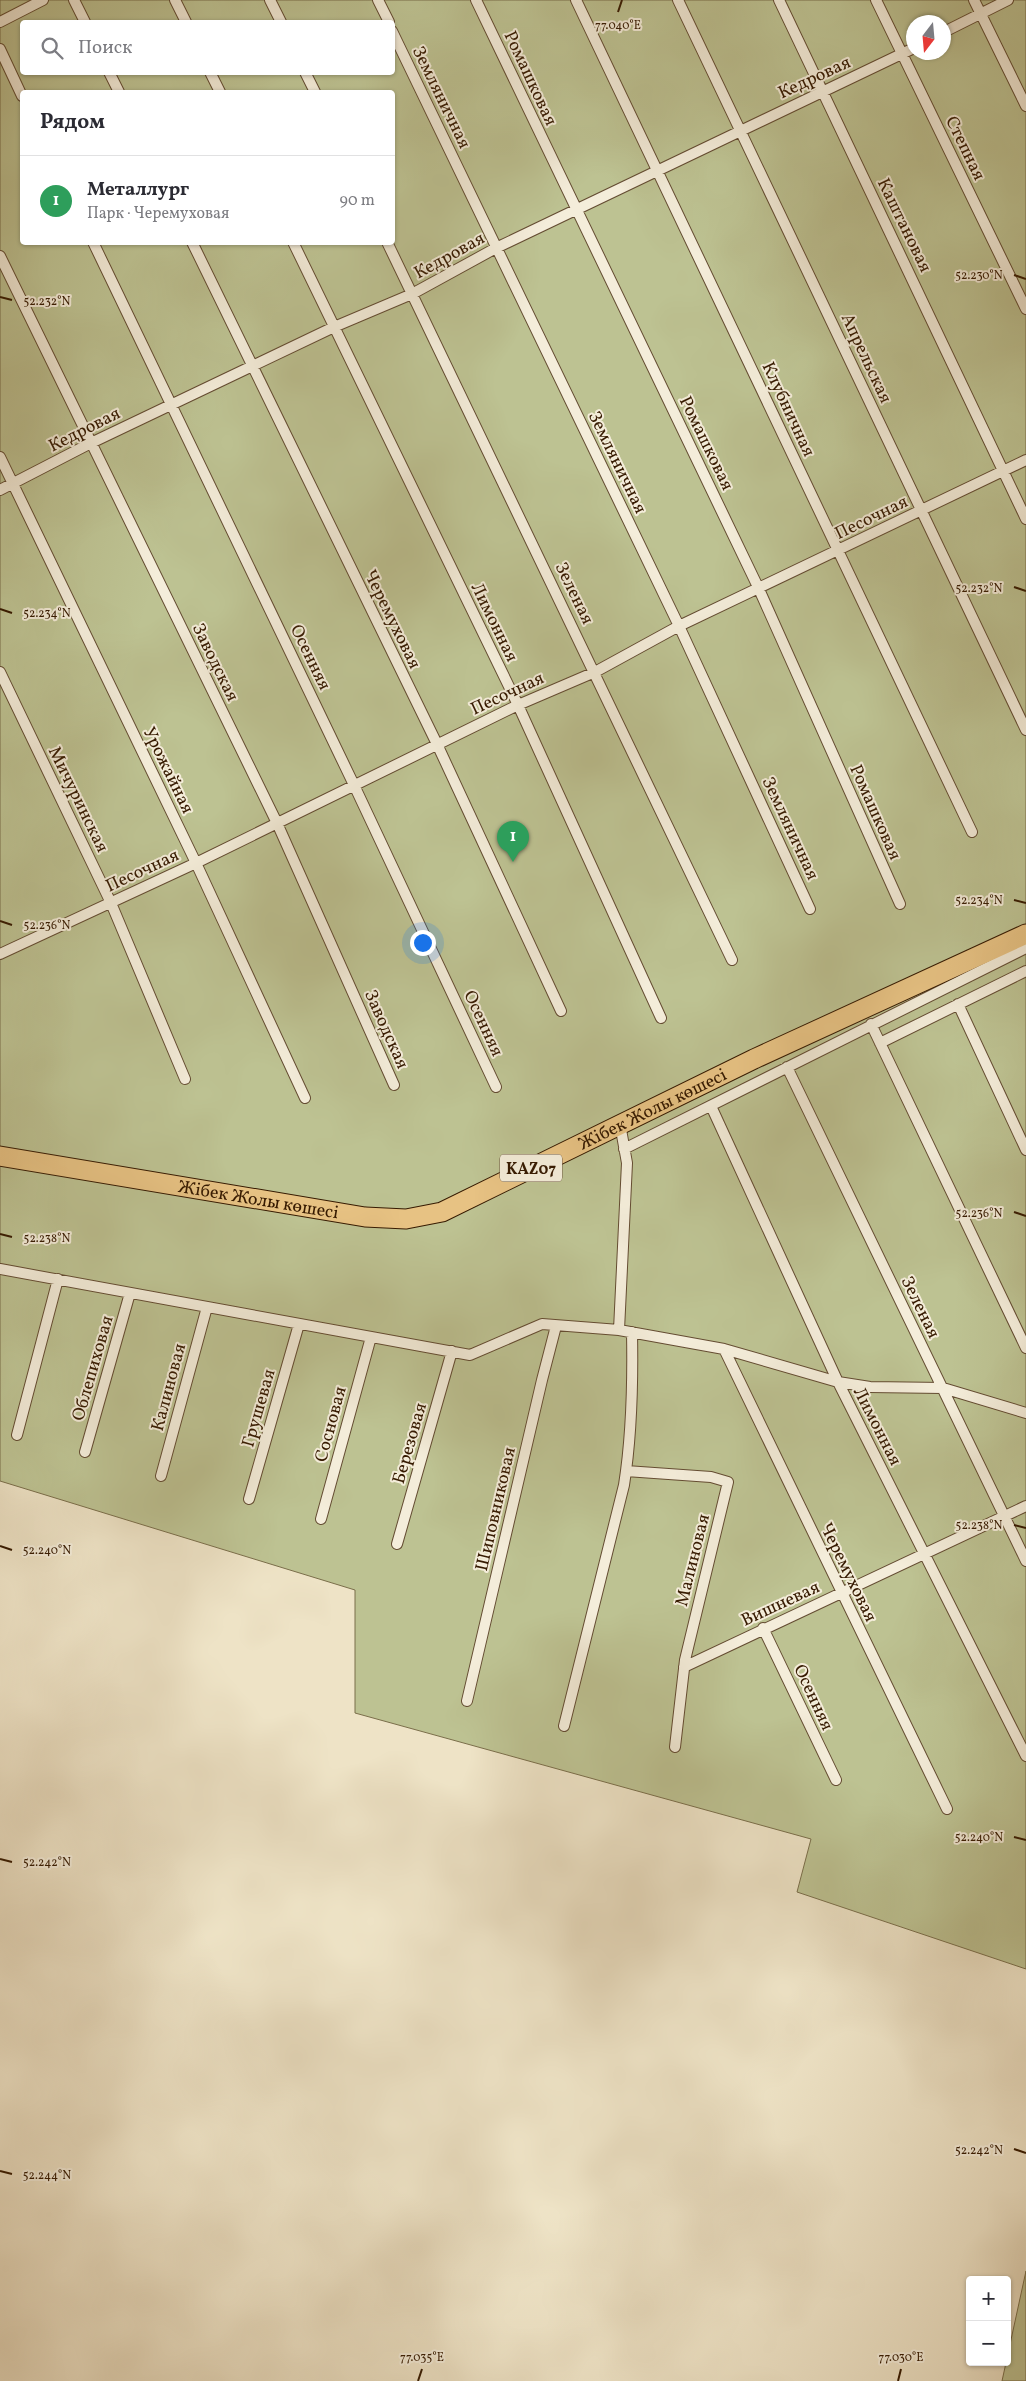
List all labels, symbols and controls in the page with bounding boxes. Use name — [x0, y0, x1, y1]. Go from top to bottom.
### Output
north arrow — [906, 15, 951, 60]
text: 77.040°E — [595, 18, 641, 34]
search box — [20, 20, 395, 75]
street label: Ромашковая — [497, 27, 563, 130]
icon: search — [38, 34, 66, 62]
text: Поиск — [78, 35, 132, 61]
street label: Земляничная — [405, 42, 476, 153]
street label: Кедровая — [774, 51, 855, 106]
text: Рядом — [40, 108, 105, 137]
street label: Степная — [938, 112, 991, 185]
street label: Каштановая — [870, 174, 937, 277]
text: Металлург — [87, 177, 189, 203]
text: 1 — [53, 190, 59, 212]
text: 90 m — [339, 190, 375, 212]
text: Парк · Черемуховая — [87, 203, 229, 225]
street label: Кедровая — [410, 227, 490, 286]
text: 52.230°N — [955, 268, 1003, 284]
text: 52.232°N — [24, 294, 71, 310]
street label: Апрельская — [834, 310, 897, 408]
street label: Клубничная — [755, 358, 821, 461]
street label: Ромашковая — [672, 392, 739, 495]
street label: Кедровая — [44, 402, 125, 459]
street label: Земляничная — [581, 407, 652, 518]
street label: Песочная — [831, 490, 912, 547]
street label: Зеленая — [548, 558, 599, 629]
street label: Черемуховая — [357, 566, 427, 674]
street label: Лимонная — [464, 579, 524, 666]
text: 52.232°N — [956, 581, 1003, 597]
text: 52.234°N — [23, 606, 71, 622]
street label: Заводская — [185, 619, 244, 706]
street label: Осенняя — [283, 621, 336, 695]
street label: Песочная — [467, 666, 548, 722]
street label: Урожайная — [136, 723, 199, 818]
street label: Мичуринская — [41, 742, 114, 857]
street label: Ромашковая — [842, 761, 907, 864]
street label: Земляничная — [755, 773, 824, 884]
pin: 1 — [497, 821, 529, 862]
street label: Песочная — [102, 843, 183, 899]
text: 52.234°N — [955, 893, 1003, 909]
text: 52.236°N — [24, 918, 70, 934]
your location — [410, 930, 436, 956]
street label: Заводская — [357, 986, 414, 1073]
street label: Осенняя — [456, 986, 509, 1061]
street label: Жібек Жолы көшесі — [574, 1063, 731, 1157]
road number: KAZ07 — [500, 1154, 562, 1182]
street label: Жібек Жолы көшесі — [176, 1175, 340, 1226]
text: 52.236°N — [956, 1206, 1002, 1222]
text: 52.238°N — [24, 1231, 70, 1247]
street label: Зеленая — [894, 1272, 945, 1343]
street label: Облепиховая — [66, 1313, 120, 1424]
street label: Калиновая — [146, 1341, 193, 1434]
street label: Грушевая — [236, 1366, 283, 1450]
street label: Лимонная — [846, 1383, 907, 1470]
street label: Сосновая — [309, 1384, 354, 1465]
street label: Березовая — [387, 1400, 434, 1487]
street label: Шиповниковая — [470, 1445, 523, 1574]
street label: Малиновая — [670, 1511, 717, 1609]
text: 52.238°N — [956, 1518, 1002, 1534]
street label: Черемуховая — [813, 1519, 883, 1627]
text: 52.240°N — [23, 1543, 71, 1559]
street label: Вишневая — [737, 1575, 824, 1633]
street label: Осенняя — [786, 1660, 839, 1735]
text: 52.240°N — [955, 1830, 1003, 1846]
text: 52.242°N — [23, 1855, 71, 1871]
text: 52.242°N — [955, 2143, 1003, 2159]
text: 52.244°N — [23, 2168, 71, 2184]
map controls — [966, 2276, 1011, 2366]
button: + — [966, 2276, 1011, 2321]
button: − — [966, 2321, 1011, 2366]
text: 77.035°E — [400, 2350, 444, 2366]
text: 77.030°E — [879, 2350, 923, 2366]

